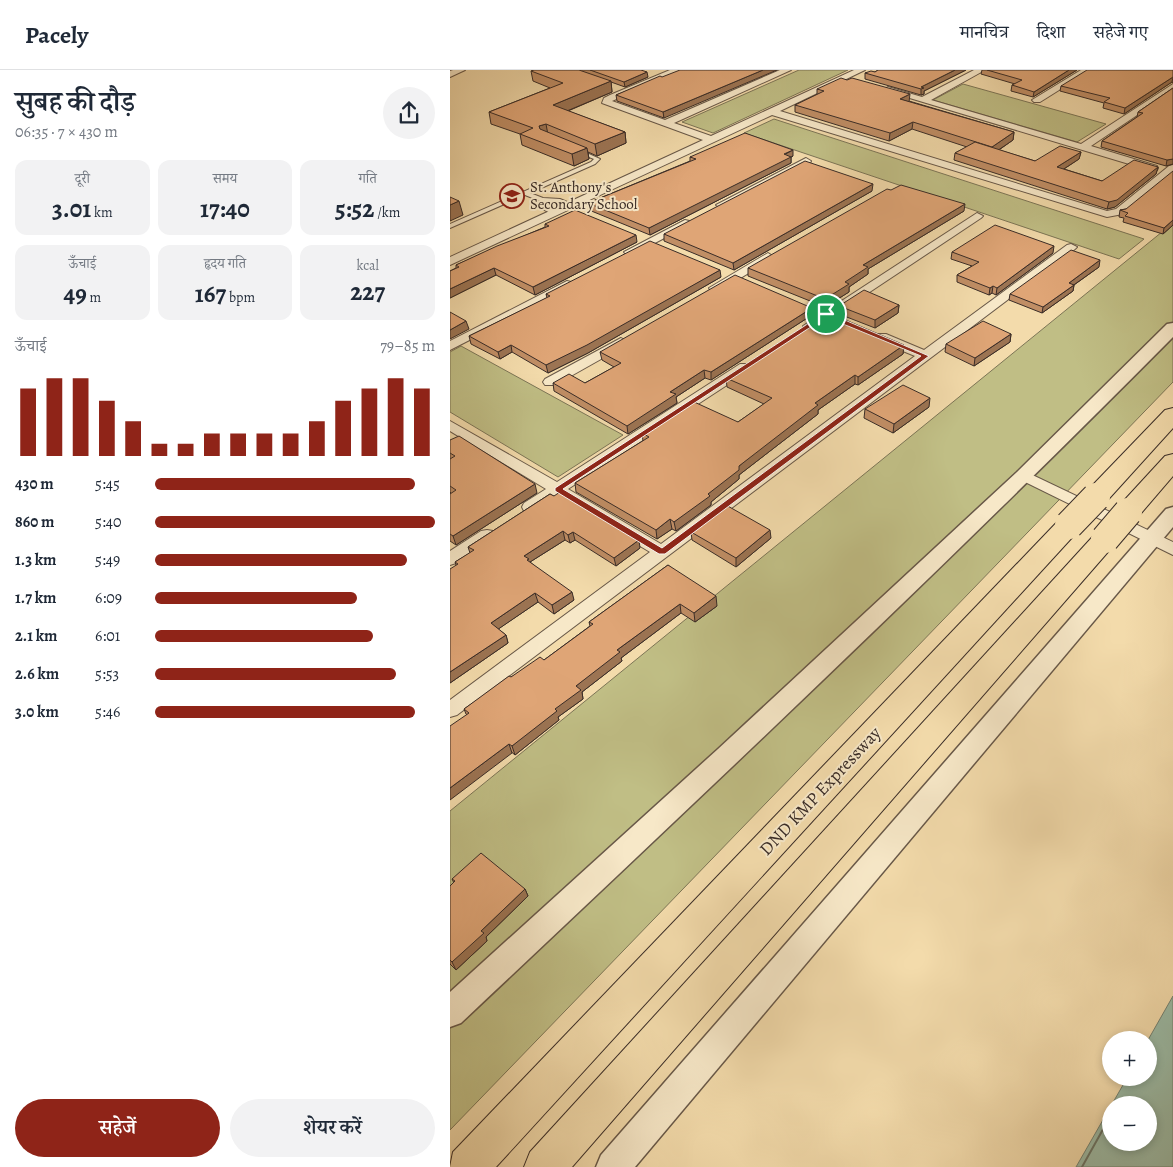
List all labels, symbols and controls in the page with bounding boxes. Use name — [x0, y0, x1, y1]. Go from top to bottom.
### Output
text: Pacely — [25, 19, 88, 51]
text: मानचित्र — [960, 20, 1009, 44]
text: दिशा — [1037, 20, 1065, 44]
text: सहेजे गए — [1093, 20, 1148, 44]
text: सुबह की दौड़ — [15, 83, 135, 121]
button: share — [383, 87, 435, 139]
text: 06:35 · 7 × 430 m — [15, 121, 118, 143]
text: दूरी — [75, 169, 90, 188]
text: समय — [213, 169, 237, 188]
text: गति — [359, 169, 377, 188]
place label: St. Anthony's Secondary School — [530, 177, 638, 214]
school or university icon: St. Anthony's Secondary School — [499, 183, 525, 209]
text: 3.01 — [52, 192, 91, 226]
text: 17:40 — [200, 192, 250, 226]
text: 5:52 — [335, 192, 374, 226]
text: km — [91, 203, 113, 222]
text: /km — [374, 203, 400, 222]
text: ऊँचाई — [69, 254, 96, 273]
text: हृदय गति — [204, 254, 246, 273]
text: kcal — [356, 256, 379, 275]
text: 227 — [350, 275, 385, 309]
text: 49 — [63, 277, 87, 311]
text: 167 — [195, 277, 226, 311]
text: m — [87, 288, 101, 307]
text: bpm — [226, 288, 255, 307]
pin — [805, 293, 847, 335]
icon: arrive — [812, 300, 840, 328]
text: ऊँचाई — [15, 335, 47, 357]
text: 79–85 m — [380, 335, 435, 357]
text: 430 m — [15, 473, 54, 495]
text: 5:45 — [95, 473, 120, 495]
text: 860 m — [15, 511, 54, 533]
text: 5:40 — [95, 511, 121, 533]
text: 1.3 km — [15, 549, 56, 571]
text: 5:49 — [95, 549, 120, 571]
text: 1.7 km — [15, 587, 56, 609]
text: 6:09 — [95, 587, 122, 609]
text: 2.1 km — [15, 625, 57, 647]
text: 6:01 — [95, 625, 120, 647]
text: 2.6 km — [15, 663, 59, 685]
text: 5:53 — [95, 663, 119, 685]
text: 3.0 km — [15, 701, 59, 723]
text: 5:46 — [95, 701, 120, 723]
street label: DND KMP Expressway — [754, 721, 887, 861]
map controls — [1102, 1031, 1157, 1151]
button: + — [1102, 1031, 1157, 1086]
button: − — [1102, 1096, 1157, 1151]
button: सहेजें — [15, 1099, 220, 1157]
button: शेयर करें — [230, 1099, 435, 1157]

